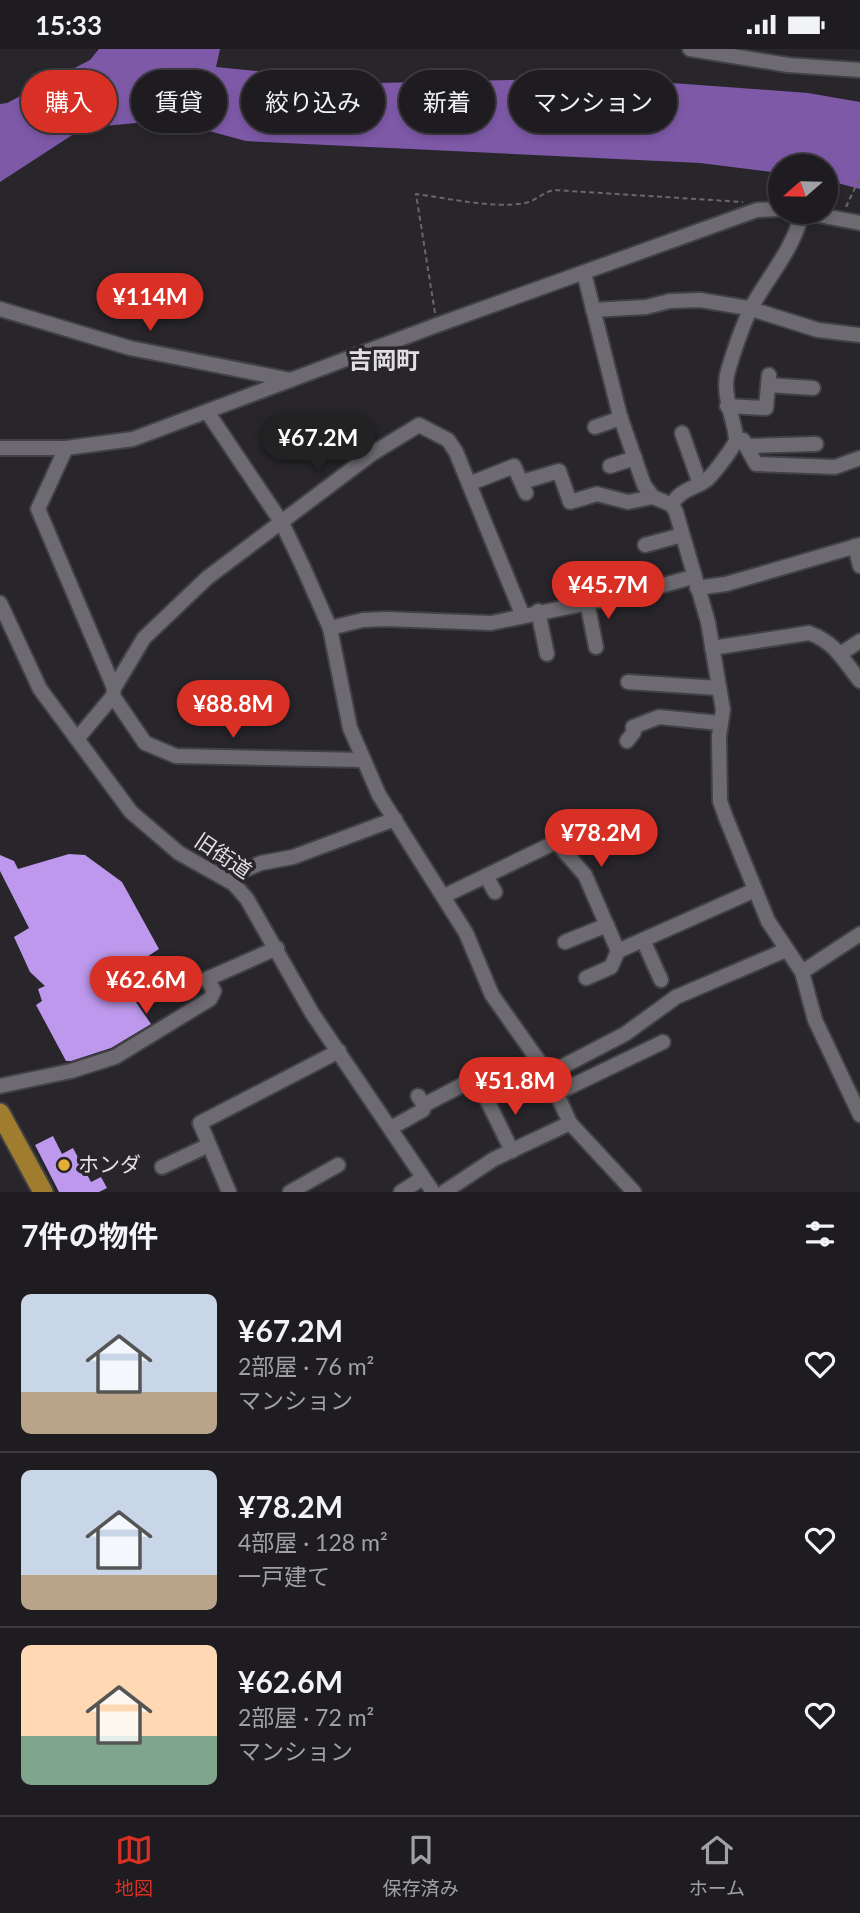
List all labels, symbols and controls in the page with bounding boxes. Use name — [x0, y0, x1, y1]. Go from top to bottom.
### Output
text: 15:33 — [35, 9, 102, 41]
chip: 購入 — [21, 70, 117, 133]
chip: 賃貸 — [131, 70, 227, 133]
chip: 絞り込み — [241, 70, 385, 133]
chip: 新着 — [399, 70, 495, 133]
chip: マンション — [509, 70, 677, 133]
north arrow — [768, 154, 838, 224]
map controls — [768, 154, 838, 224]
pin: ¥114M — [101, 273, 199, 333]
text: ¥114M — [112, 282, 188, 310]
district label: 吉岡町 — [348, 345, 420, 374]
pin: ¥67.2M — [261, 415, 375, 474]
text: ¥67.2M — [278, 423, 358, 451]
pin: ¥45.7M — [551, 561, 665, 621]
text: ¥45.7M — [568, 570, 648, 598]
pin: ¥88.8M — [176, 681, 290, 740]
text: ¥88.8M — [193, 689, 273, 717]
pin: ¥78.2M — [544, 809, 658, 869]
text: ¥78.2M — [561, 818, 641, 846]
street label: 旧街道 — [191, 827, 257, 883]
pin: ¥62.6M — [89, 957, 203, 1016]
text: ¥62.6M — [106, 965, 186, 993]
pin: ¥51.8M — [458, 1058, 572, 1117]
text: ¥51.8M — [475, 1066, 555, 1094]
place label: ホンダ — [78, 1151, 141, 1176]
marker: ホンダ — [56, 1157, 72, 1173]
icon: filters — [801, 1215, 839, 1253]
text: 7件の物件 — [21, 1217, 158, 1253]
text: ¥67.2M — [238, 1312, 343, 1348]
icon: home — [77, 1322, 161, 1406]
icon: heart — [801, 1345, 839, 1383]
text: 2部屋 · 76 m² — [238, 1352, 374, 1380]
text: マンション — [238, 1386, 353, 1414]
text: ¥78.2M — [238, 1488, 343, 1524]
icon: home — [77, 1498, 161, 1582]
icon: heart — [801, 1521, 839, 1559]
text: 4部屋 · 128 m² — [238, 1528, 388, 1556]
text: 一戸建て — [238, 1562, 330, 1590]
text: ¥62.6M — [238, 1663, 343, 1699]
icon: home — [77, 1673, 161, 1757]
icon: heart — [801, 1696, 839, 1734]
text: 2部屋 · 72 m² — [238, 1703, 374, 1731]
text: マンション — [238, 1737, 353, 1765]
tab: 地図 — [115, 1831, 153, 1900]
tab: 保存済み — [383, 1831, 459, 1900]
tab: ホーム — [689, 1831, 745, 1900]

